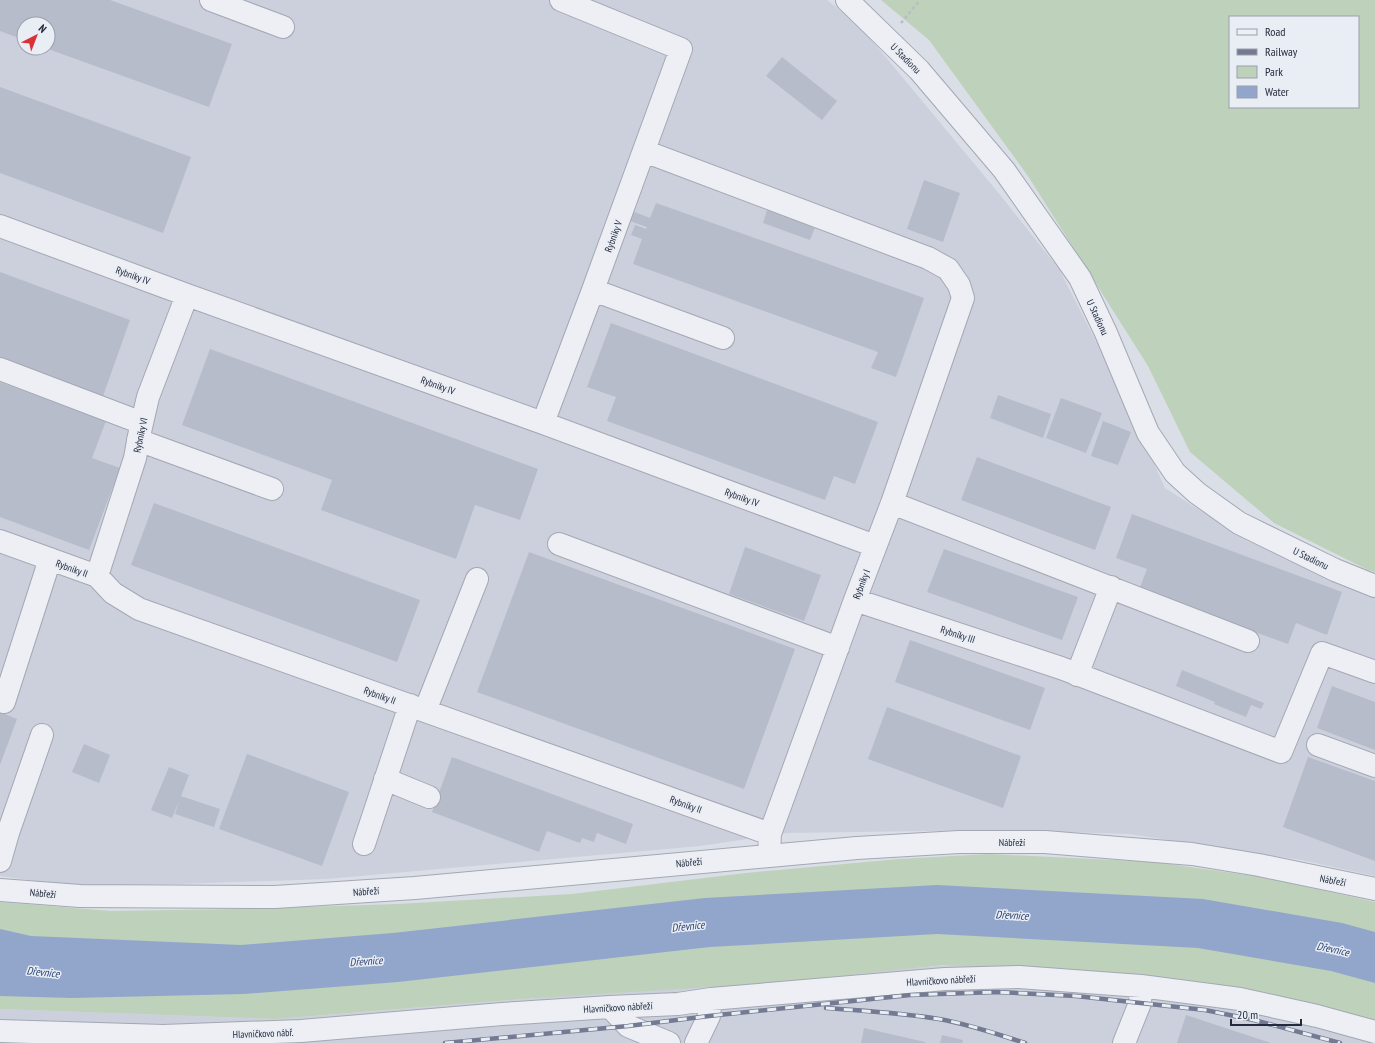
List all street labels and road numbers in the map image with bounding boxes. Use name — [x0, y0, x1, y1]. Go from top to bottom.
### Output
street label: U Stadionu — [888, 40, 924, 76]
street label: Rybníky V — [602, 218, 625, 254]
street label: Rybníky IV — [114, 263, 152, 288]
street label: U Stadionu — [1084, 297, 1111, 337]
street label: Rybníky IV — [419, 373, 457, 398]
street label: Rybníky VI — [130, 416, 151, 454]
street label: Rybníky IV — [723, 485, 761, 510]
street label: U Stadionu — [1291, 544, 1331, 573]
street label: Rybníky II — [54, 557, 90, 580]
street label: Rybníky I — [850, 567, 873, 601]
street label: Rybníky III — [939, 623, 977, 646]
street label: Rybníky II — [362, 684, 398, 707]
street label: Rybníky II — [668, 793, 704, 816]
street label: Nábřeží — [999, 836, 1026, 849]
street label: Nábřeží — [675, 855, 704, 870]
street label: Nábřeží — [1319, 872, 1348, 890]
street label: Nábřeží — [352, 884, 380, 899]
street label: Nábřeží — [29, 886, 57, 901]
street label: Hlavničkovo nábřeží — [906, 972, 977, 989]
street label: Hlavničkovo nábřeží — [583, 999, 654, 1016]
street label: Hlavničkovo nábř. — [232, 1026, 294, 1041]

